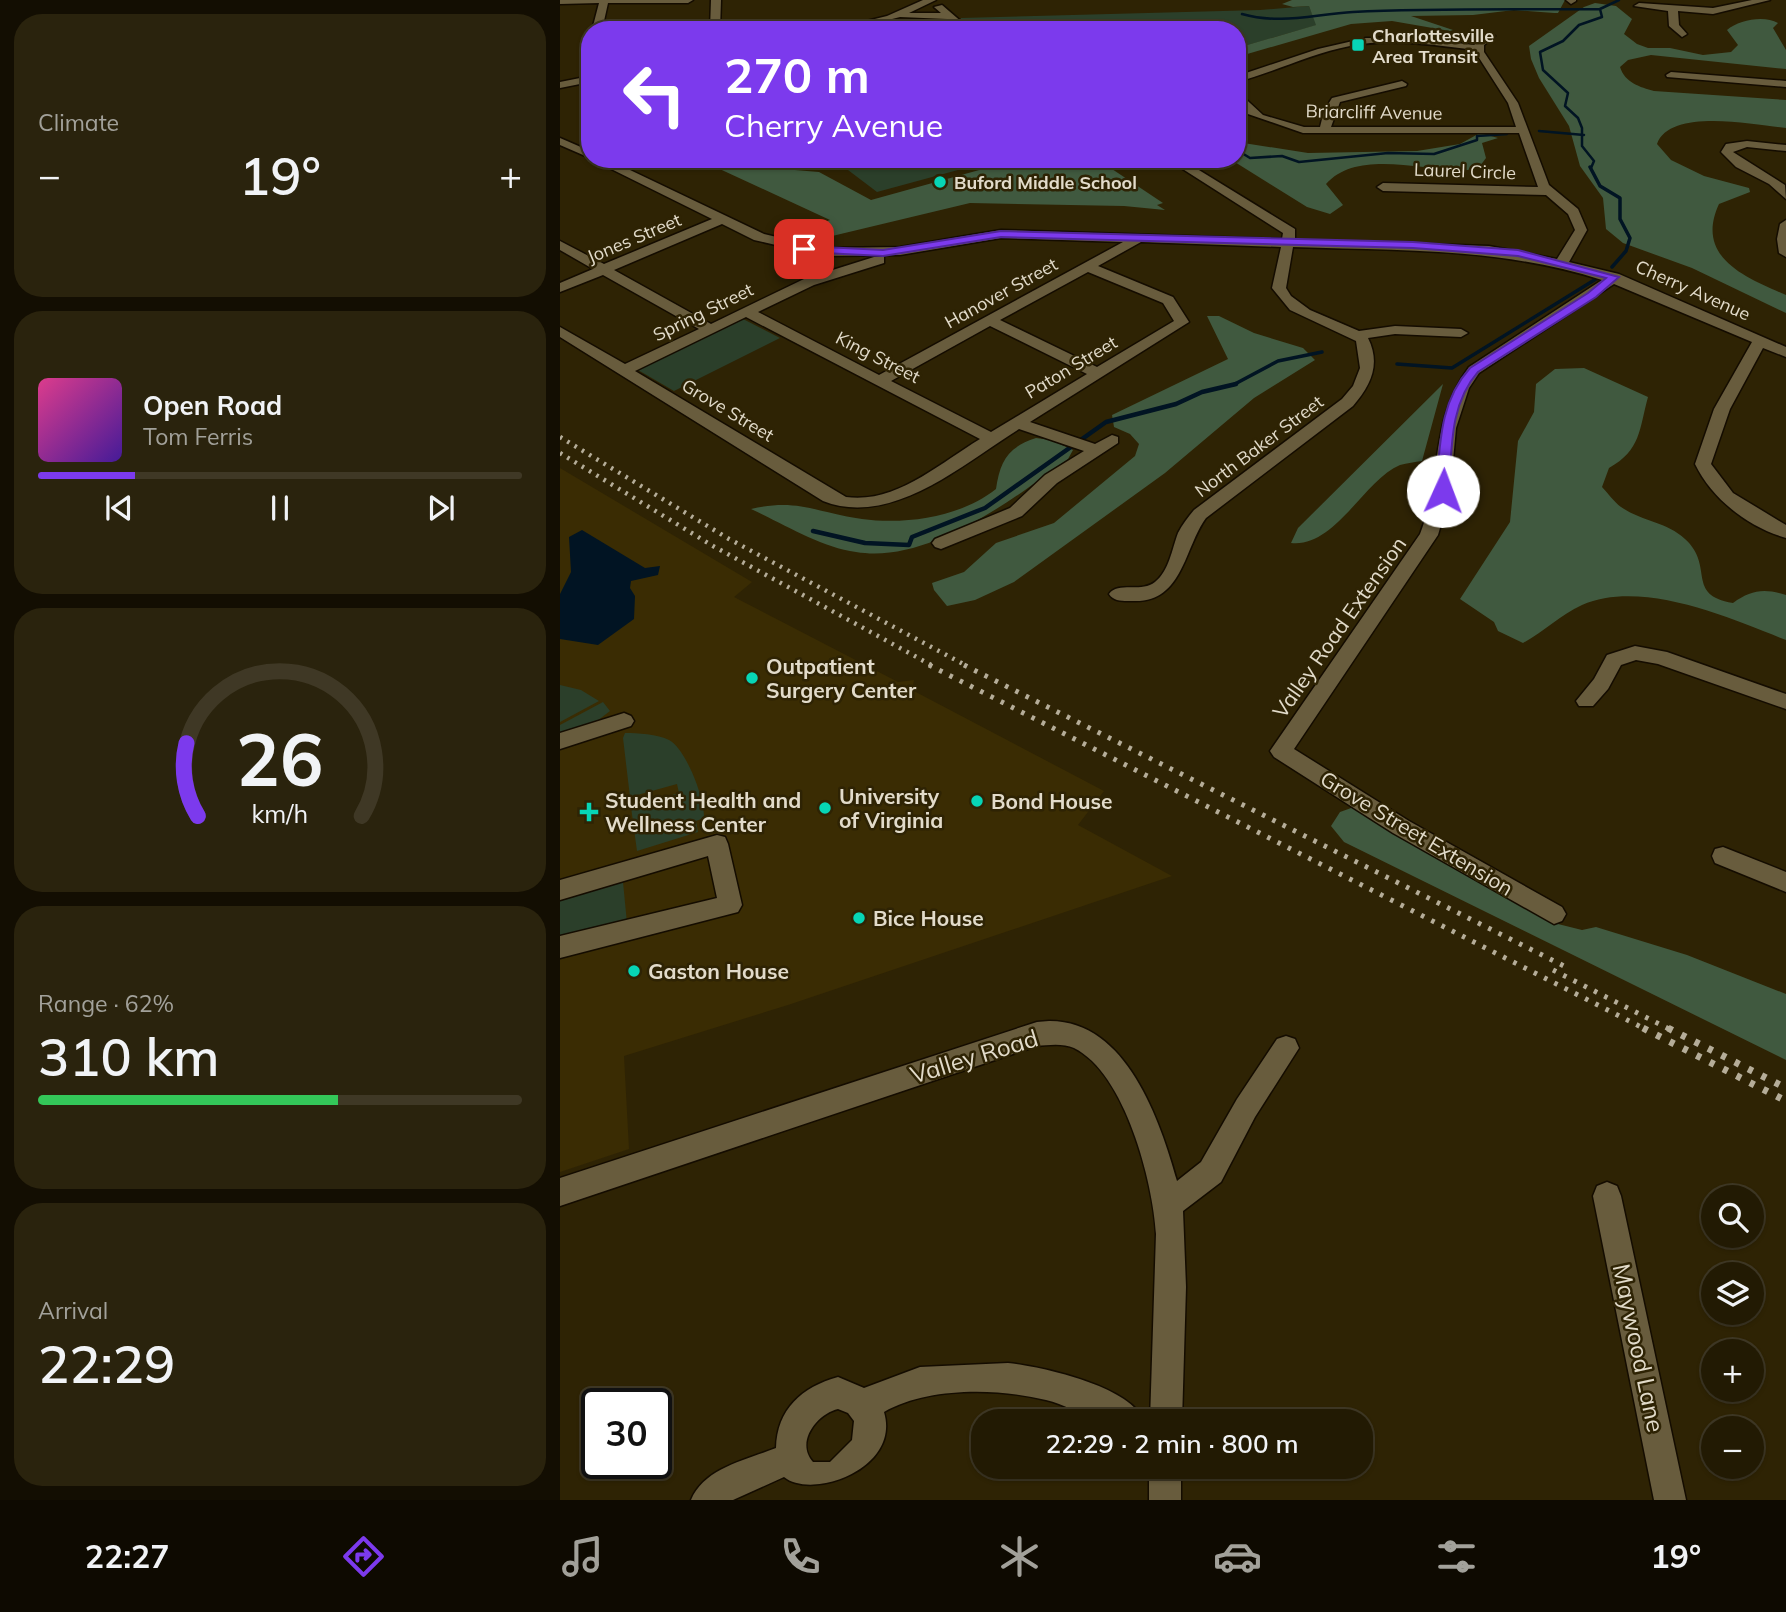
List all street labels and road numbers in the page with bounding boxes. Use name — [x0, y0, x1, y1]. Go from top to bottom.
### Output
street label: Briarcliff Avenue — [1305, 99, 1443, 125]
street label: Laurel Circle — [1414, 158, 1516, 184]
street label: Jones Street — [584, 208, 684, 268]
street label: Hanover Street — [941, 253, 1061, 333]
street label: Cherry Avenue — [1632, 254, 1754, 326]
street label: Spring Street — [649, 278, 757, 346]
street label: King Street — [832, 326, 924, 388]
street label: Paton Street — [1021, 330, 1121, 404]
street label: Grove Street — [678, 374, 778, 446]
street label: North Baker Street — [1190, 390, 1328, 502]
street label: Valley Road Extension — [1267, 531, 1411, 723]
street label: Grove Street Extension — [1316, 765, 1518, 901]
street label: Valley Road — [907, 1022, 1041, 1090]
street label: Maywood Lane — [1607, 1261, 1671, 1435]

